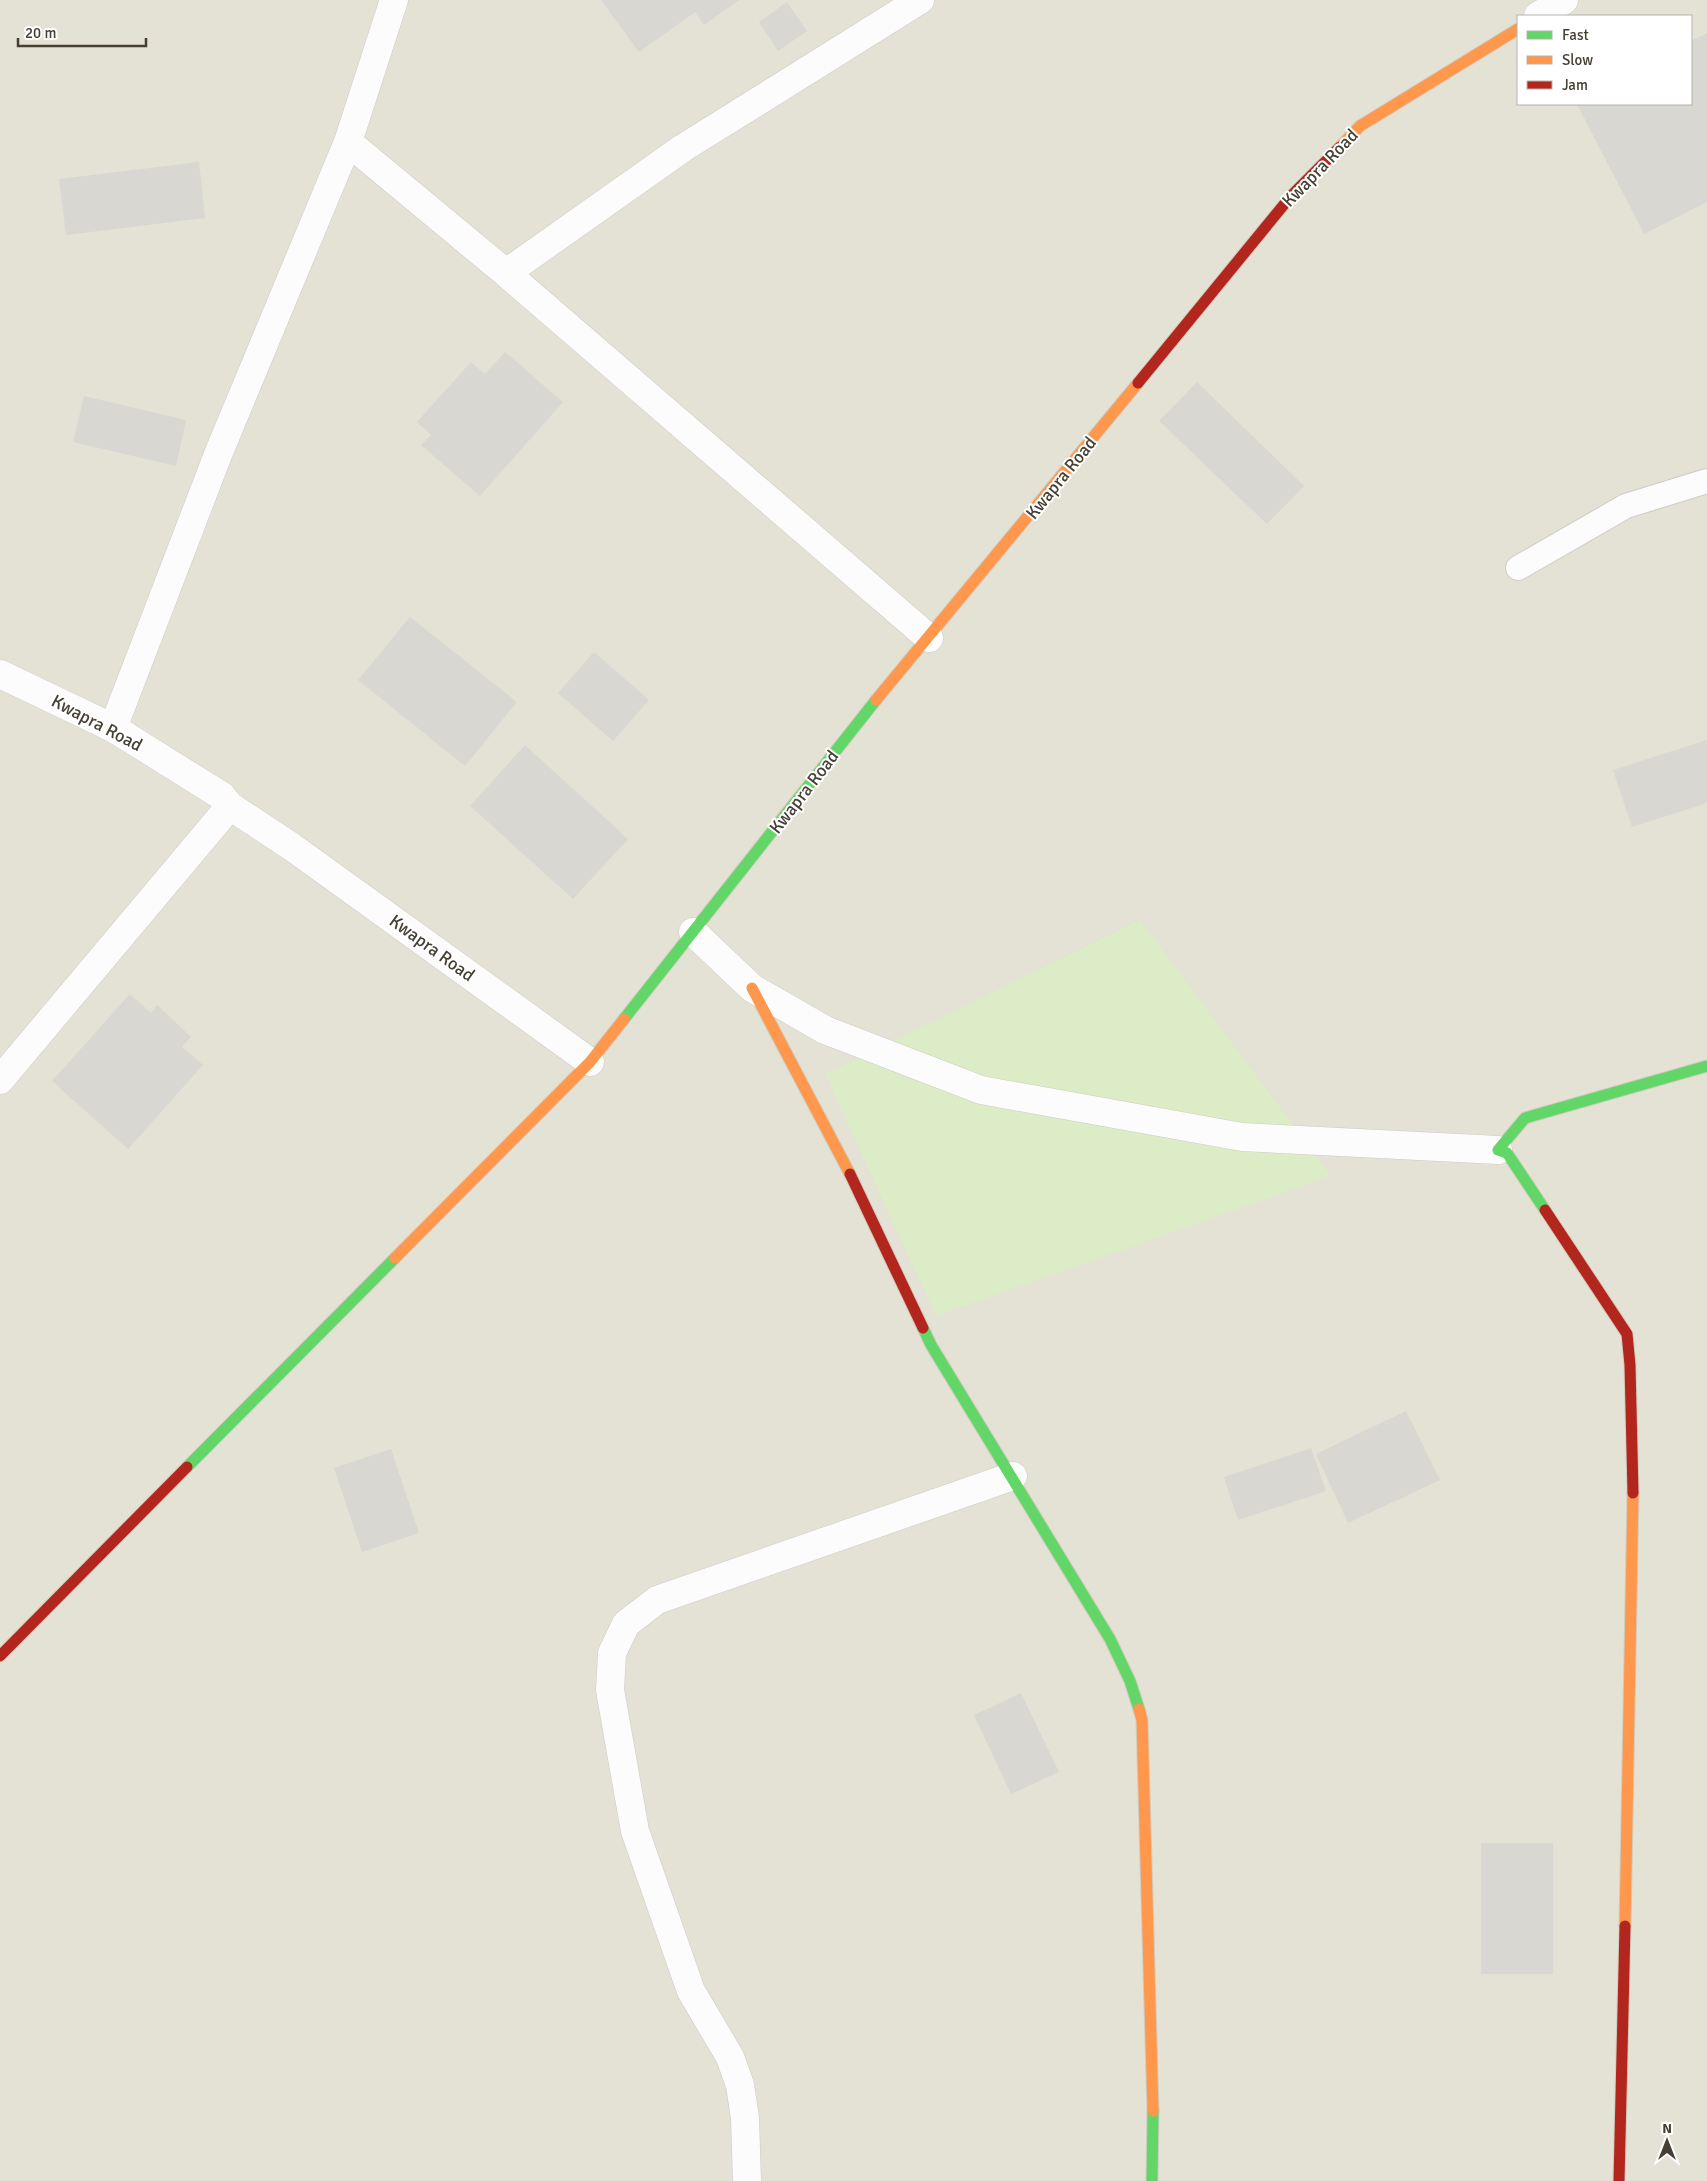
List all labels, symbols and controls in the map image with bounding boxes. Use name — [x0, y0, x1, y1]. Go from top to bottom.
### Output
scale bar — [18, 15, 145, 47]
legend — [1517, 15, 1692, 105]
text: 20 m — [25, 24, 56, 42]
text: Fast — [1562, 26, 1589, 44]
text: Slow — [1562, 51, 1593, 69]
text: Jam — [1562, 76, 1588, 94]
street label: Kwapra Road — [1277, 124, 1363, 212]
street label: Kwapra Road — [1021, 432, 1101, 524]
street label: Kwapra Road — [48, 690, 146, 756]
street label: Kwapra Road — [765, 746, 843, 838]
street label: Kwapra Road — [385, 910, 479, 986]
north arrow — [1642, 2116, 1692, 2166]
text: N — [1662, 2120, 1672, 2137]

